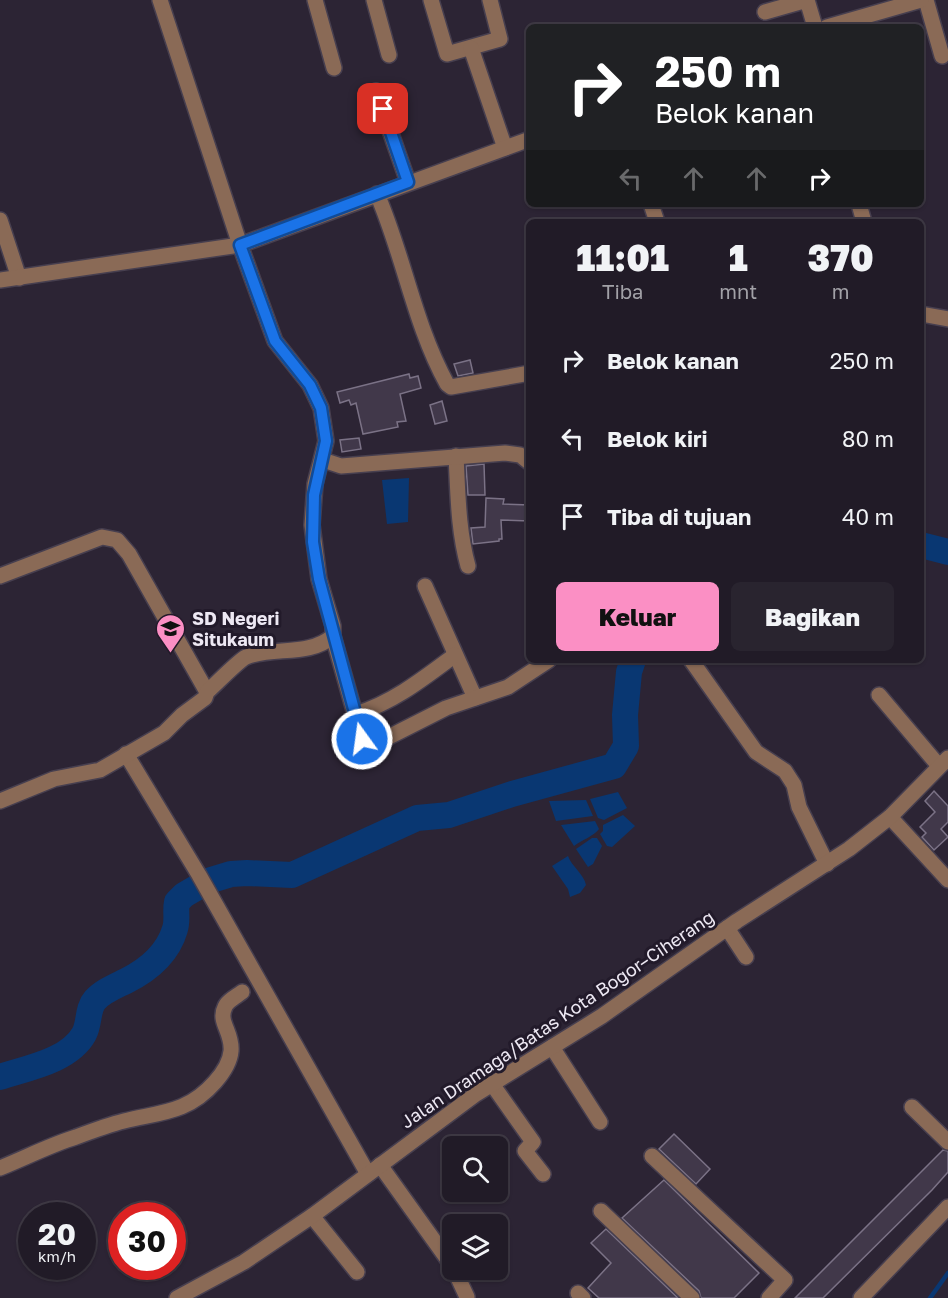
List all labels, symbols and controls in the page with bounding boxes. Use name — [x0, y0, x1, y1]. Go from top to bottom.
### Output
text: 250 m — [655, 46, 781, 96]
icon: right — [556, 48, 634, 126]
pin — [357, 83, 408, 134]
icon: arrive — [366, 92, 399, 125]
text: Belok kanan — [655, 97, 814, 129]
icon: left — [614, 162, 647, 195]
icon: ahead — [677, 162, 710, 195]
icon: ahead — [740, 162, 773, 195]
icon: right — [803, 162, 836, 195]
text: 11:01 — [576, 236, 669, 279]
text: 1 — [729, 236, 748, 279]
text: 370 — [808, 236, 874, 279]
text: Tiba — [602, 279, 643, 303]
text: mnt — [719, 279, 757, 303]
text: m — [832, 279, 849, 303]
icon: right — [556, 344, 589, 377]
text: Belok kanan — [607, 347, 739, 374]
text: 250 m — [830, 347, 894, 374]
icon: left — [556, 422, 589, 455]
text: Belok kiri — [607, 425, 708, 452]
text: 80 m — [842, 425, 894, 452]
icon: arrive — [556, 500, 589, 533]
text: Tiba di tujuan — [607, 503, 751, 530]
text: 40 m — [842, 503, 894, 530]
button: Keluar — [556, 582, 719, 651]
button: Bagikan — [731, 582, 894, 651]
place label: SD Negeri Situkaum — [192, 607, 279, 650]
school or university icon: SD Negeri Situkaum — [155, 612, 187, 654]
position arrow — [330, 707, 394, 771]
street label: Jalan Dramaga/Batas Kota Bogor–Ciherang — [396, 905, 718, 1133]
map controls — [442, 1136, 508, 1280]
button: search — [442, 1136, 508, 1202]
speed limit sign: 30 — [108, 1202, 186, 1280]
button: layers — [442, 1214, 508, 1280]
text: 20 — [38, 1216, 76, 1252]
text: km/h — [38, 1247, 76, 1265]

